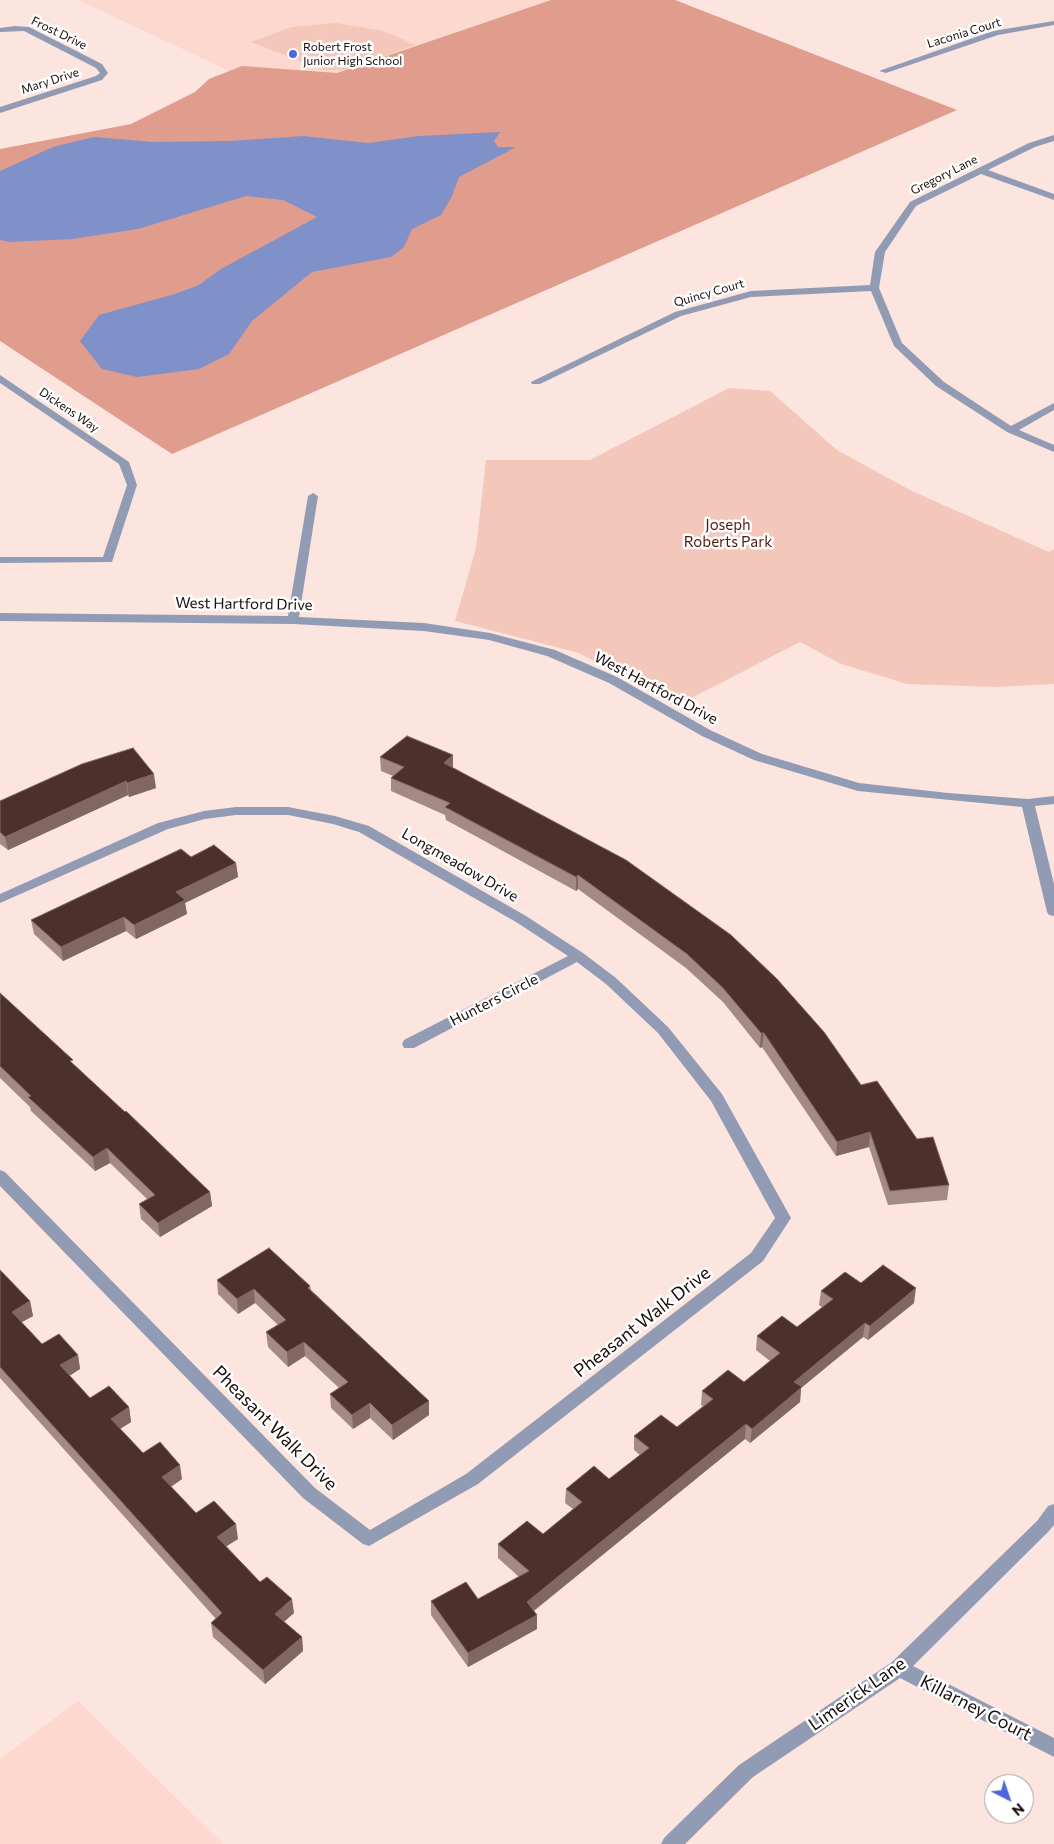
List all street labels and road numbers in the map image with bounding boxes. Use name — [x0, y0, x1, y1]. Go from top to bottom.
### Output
street label: Frost Drive — [29, 13, 89, 53]
street label: Laconia Court — [925, 15, 1003, 51]
street label: Mary Drive — [19, 65, 81, 97]
street label: Gregory Lane — [908, 152, 980, 198]
street label: Quincy Court — [672, 276, 746, 310]
street label: Dickens Way — [36, 385, 102, 435]
street label: West Hartford Drive — [175, 594, 313, 614]
street label: West Hartford Drive — [591, 648, 721, 728]
street label: Longmeadow Drive — [399, 824, 521, 906]
street label: Hunters Circle — [447, 970, 541, 1030]
street label: Pheasant Walk Drive — [569, 1262, 715, 1382]
street label: Pheasant Walk Drive — [208, 1361, 342, 1495]
street label: Limerick Lane — [804, 1653, 910, 1735]
street label: Killarney Court — [917, 1671, 1035, 1745]

